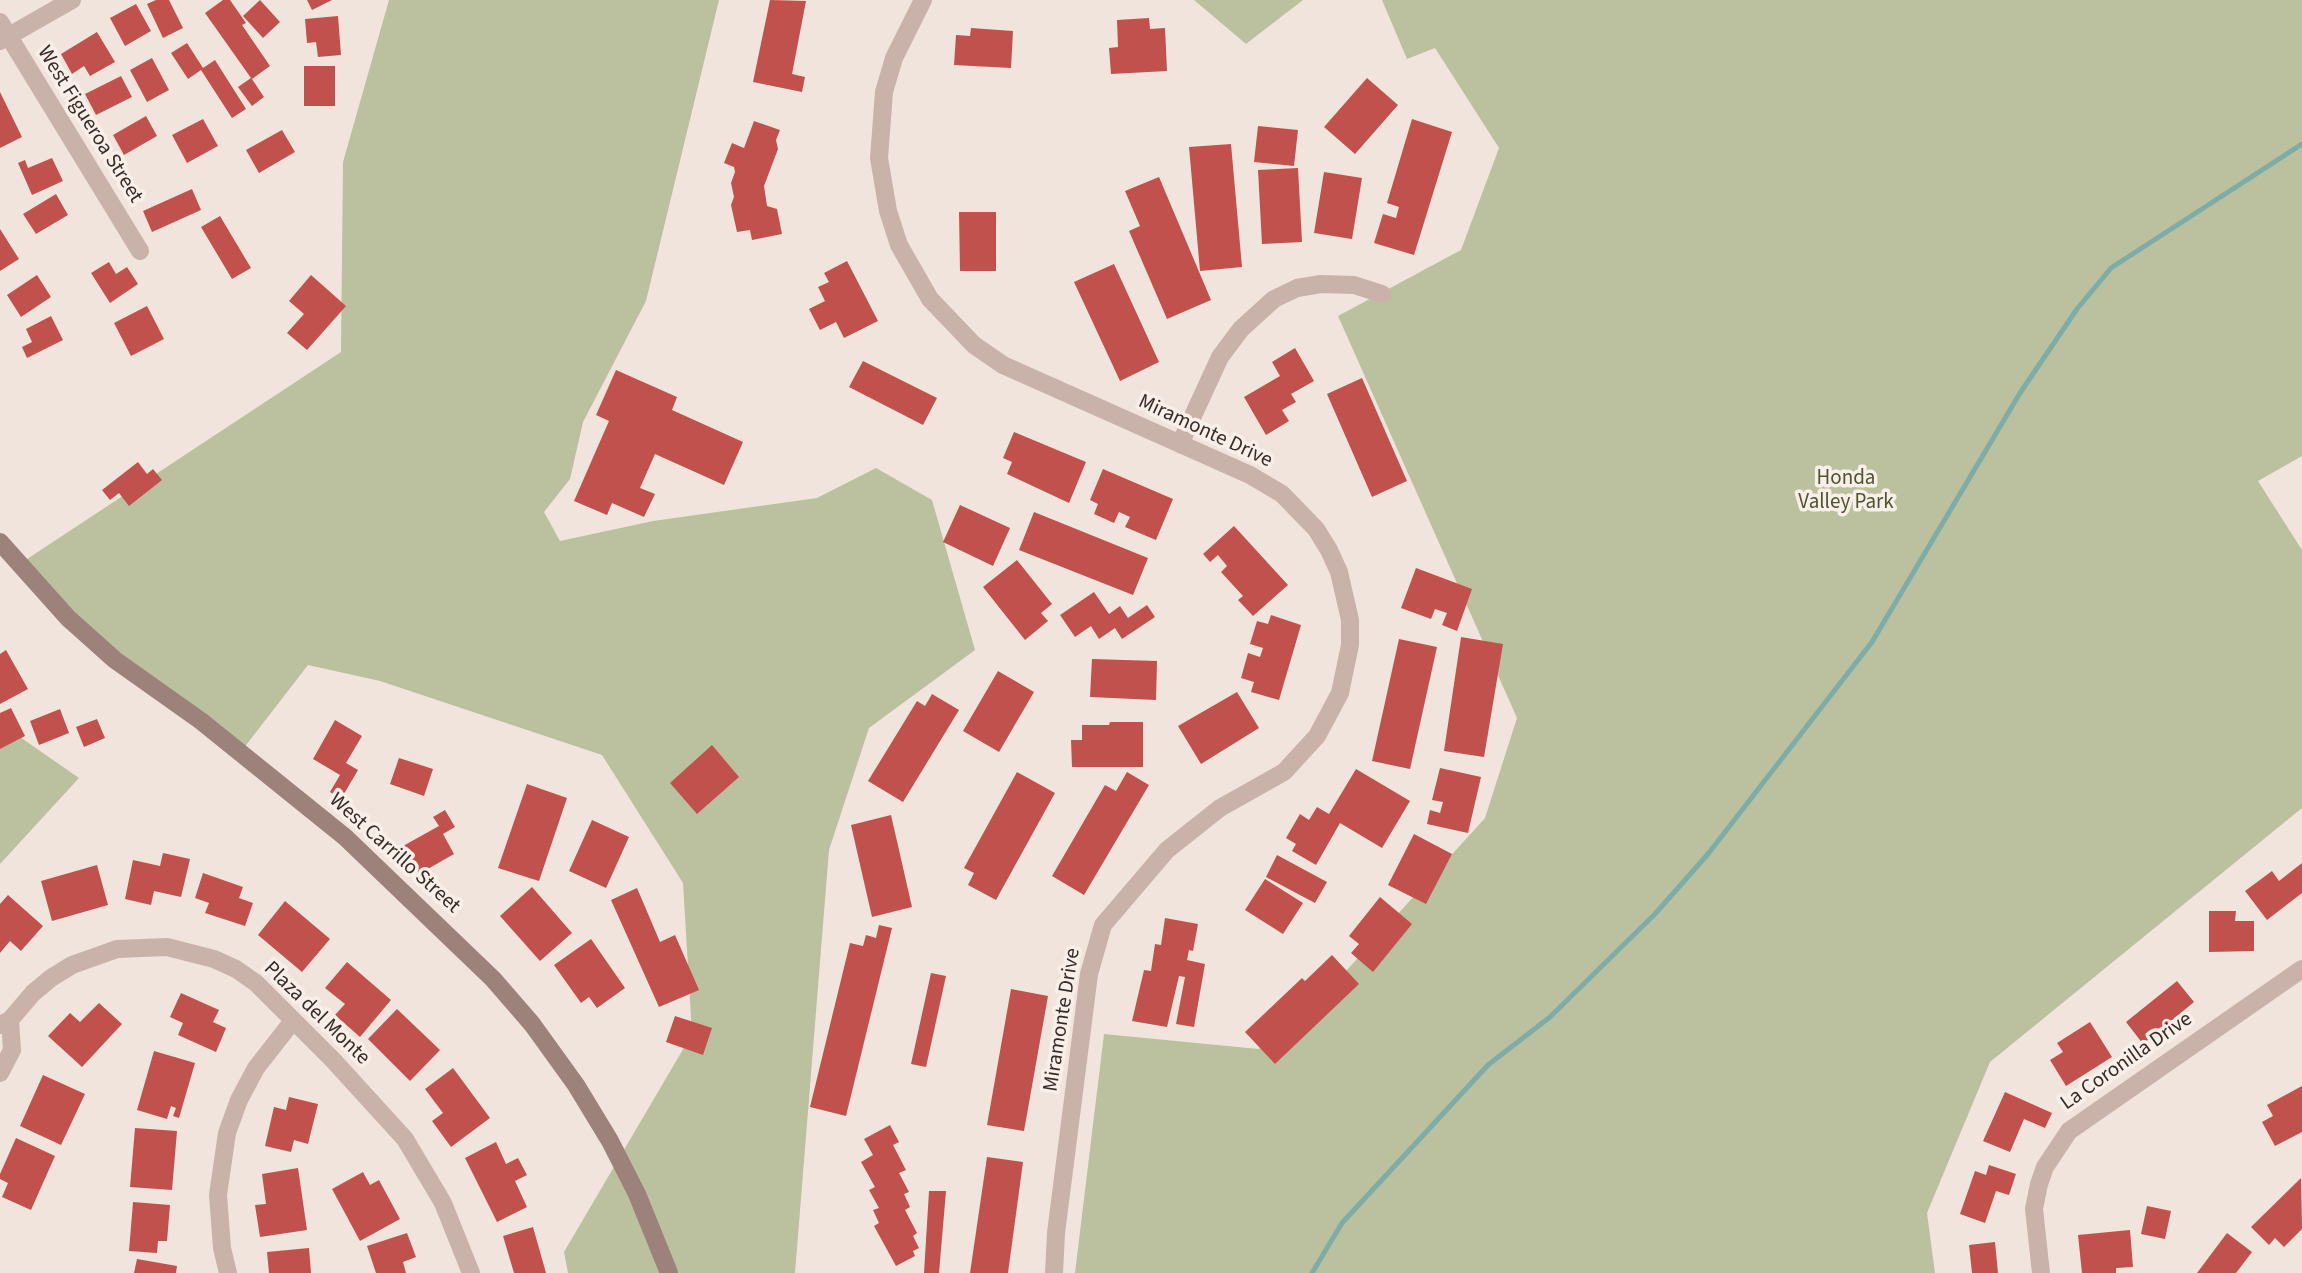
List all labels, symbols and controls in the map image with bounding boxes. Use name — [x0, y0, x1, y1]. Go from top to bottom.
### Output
street label: West Figueroa Street — [31, 42, 147, 208]
street label: Miramonte Drive — [1134, 390, 1276, 474]
park label: Honda Valley Park — [1798, 466, 1894, 516]
street label: West Carrillo Street — [323, 788, 465, 920]
street label: Miramonte Drive — [1039, 946, 1087, 1094]
street label: Plaza del Monte — [258, 957, 374, 1071]
street label: La Coronilla Drive — [2057, 1007, 2197, 1117]

